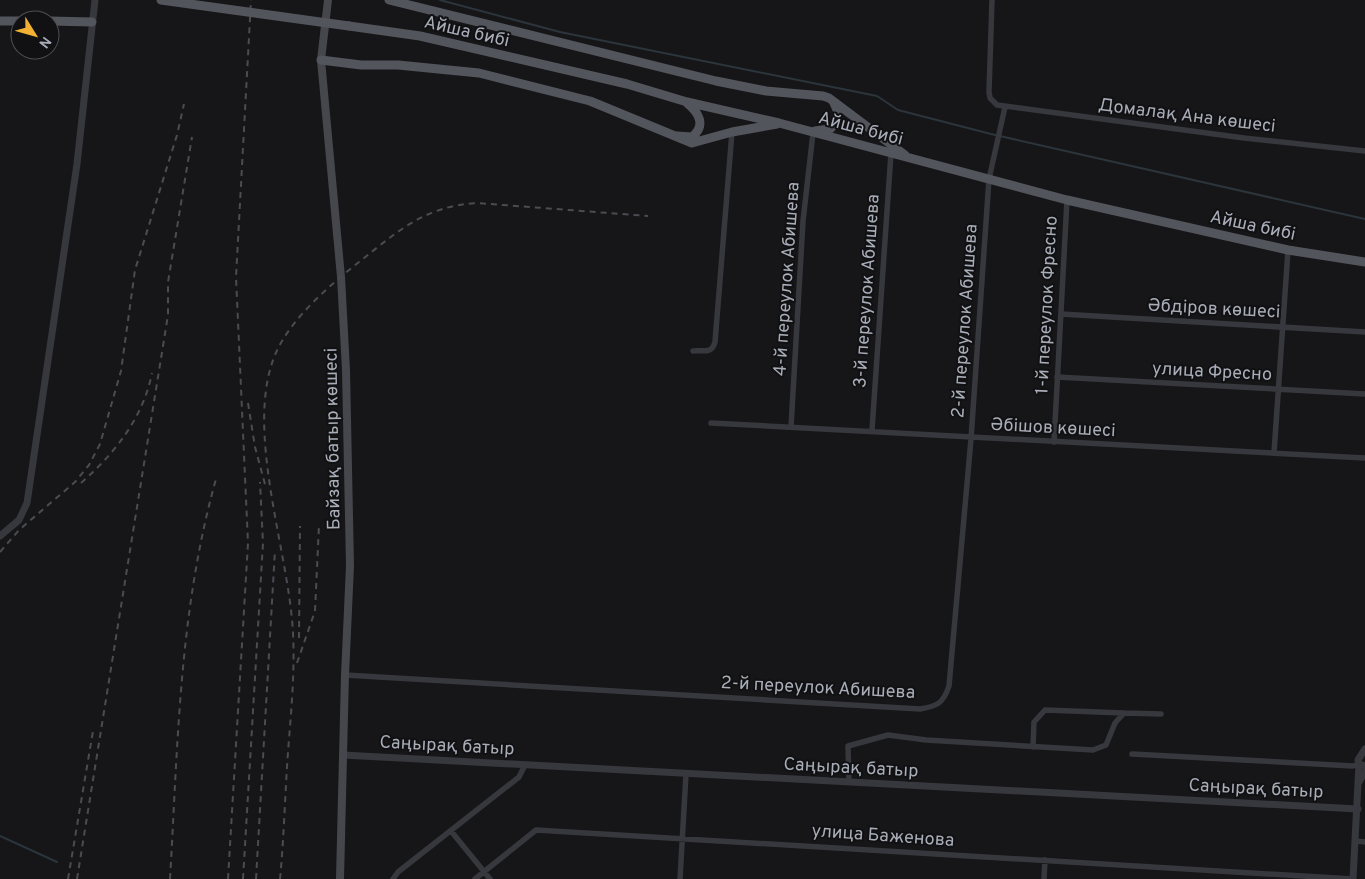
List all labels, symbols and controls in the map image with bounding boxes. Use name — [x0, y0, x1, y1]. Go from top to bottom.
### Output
north arrow — [10, 10, 60, 60]
street label: Айша бибі — [422, 11, 512, 53]
text: N — [34, 33, 54, 51]
street label: Домалақ Ана көшесі — [1097, 94, 1277, 139]
street label: Айша бибі — [816, 107, 906, 152]
street label: 4-й переулок Абишева — [769, 181, 806, 377]
street label: 3-й переулок Абишева — [849, 193, 886, 389]
street label: Айша бибі — [1208, 206, 1298, 247]
street label: 1-й переулок Фресно — [1031, 215, 1064, 395]
street label: 2-й переулок Абишева — [947, 223, 984, 419]
street label: Әбдіров көшесі — [1147, 295, 1281, 324]
street label: Байзақ батыр көшесі — [320, 348, 347, 530]
street label: улица Фресно — [1151, 358, 1273, 387]
street label: Әбішов көшесі — [990, 414, 1116, 443]
street label: 2-й переулок Абишева — [720, 672, 916, 705]
street label: Саңырақ батыр — [379, 731, 515, 762]
street label: Саңырақ батыр — [783, 753, 919, 784]
street label: Саңырақ батыр — [1188, 774, 1324, 805]
street label: улица Баженова — [811, 820, 955, 853]

